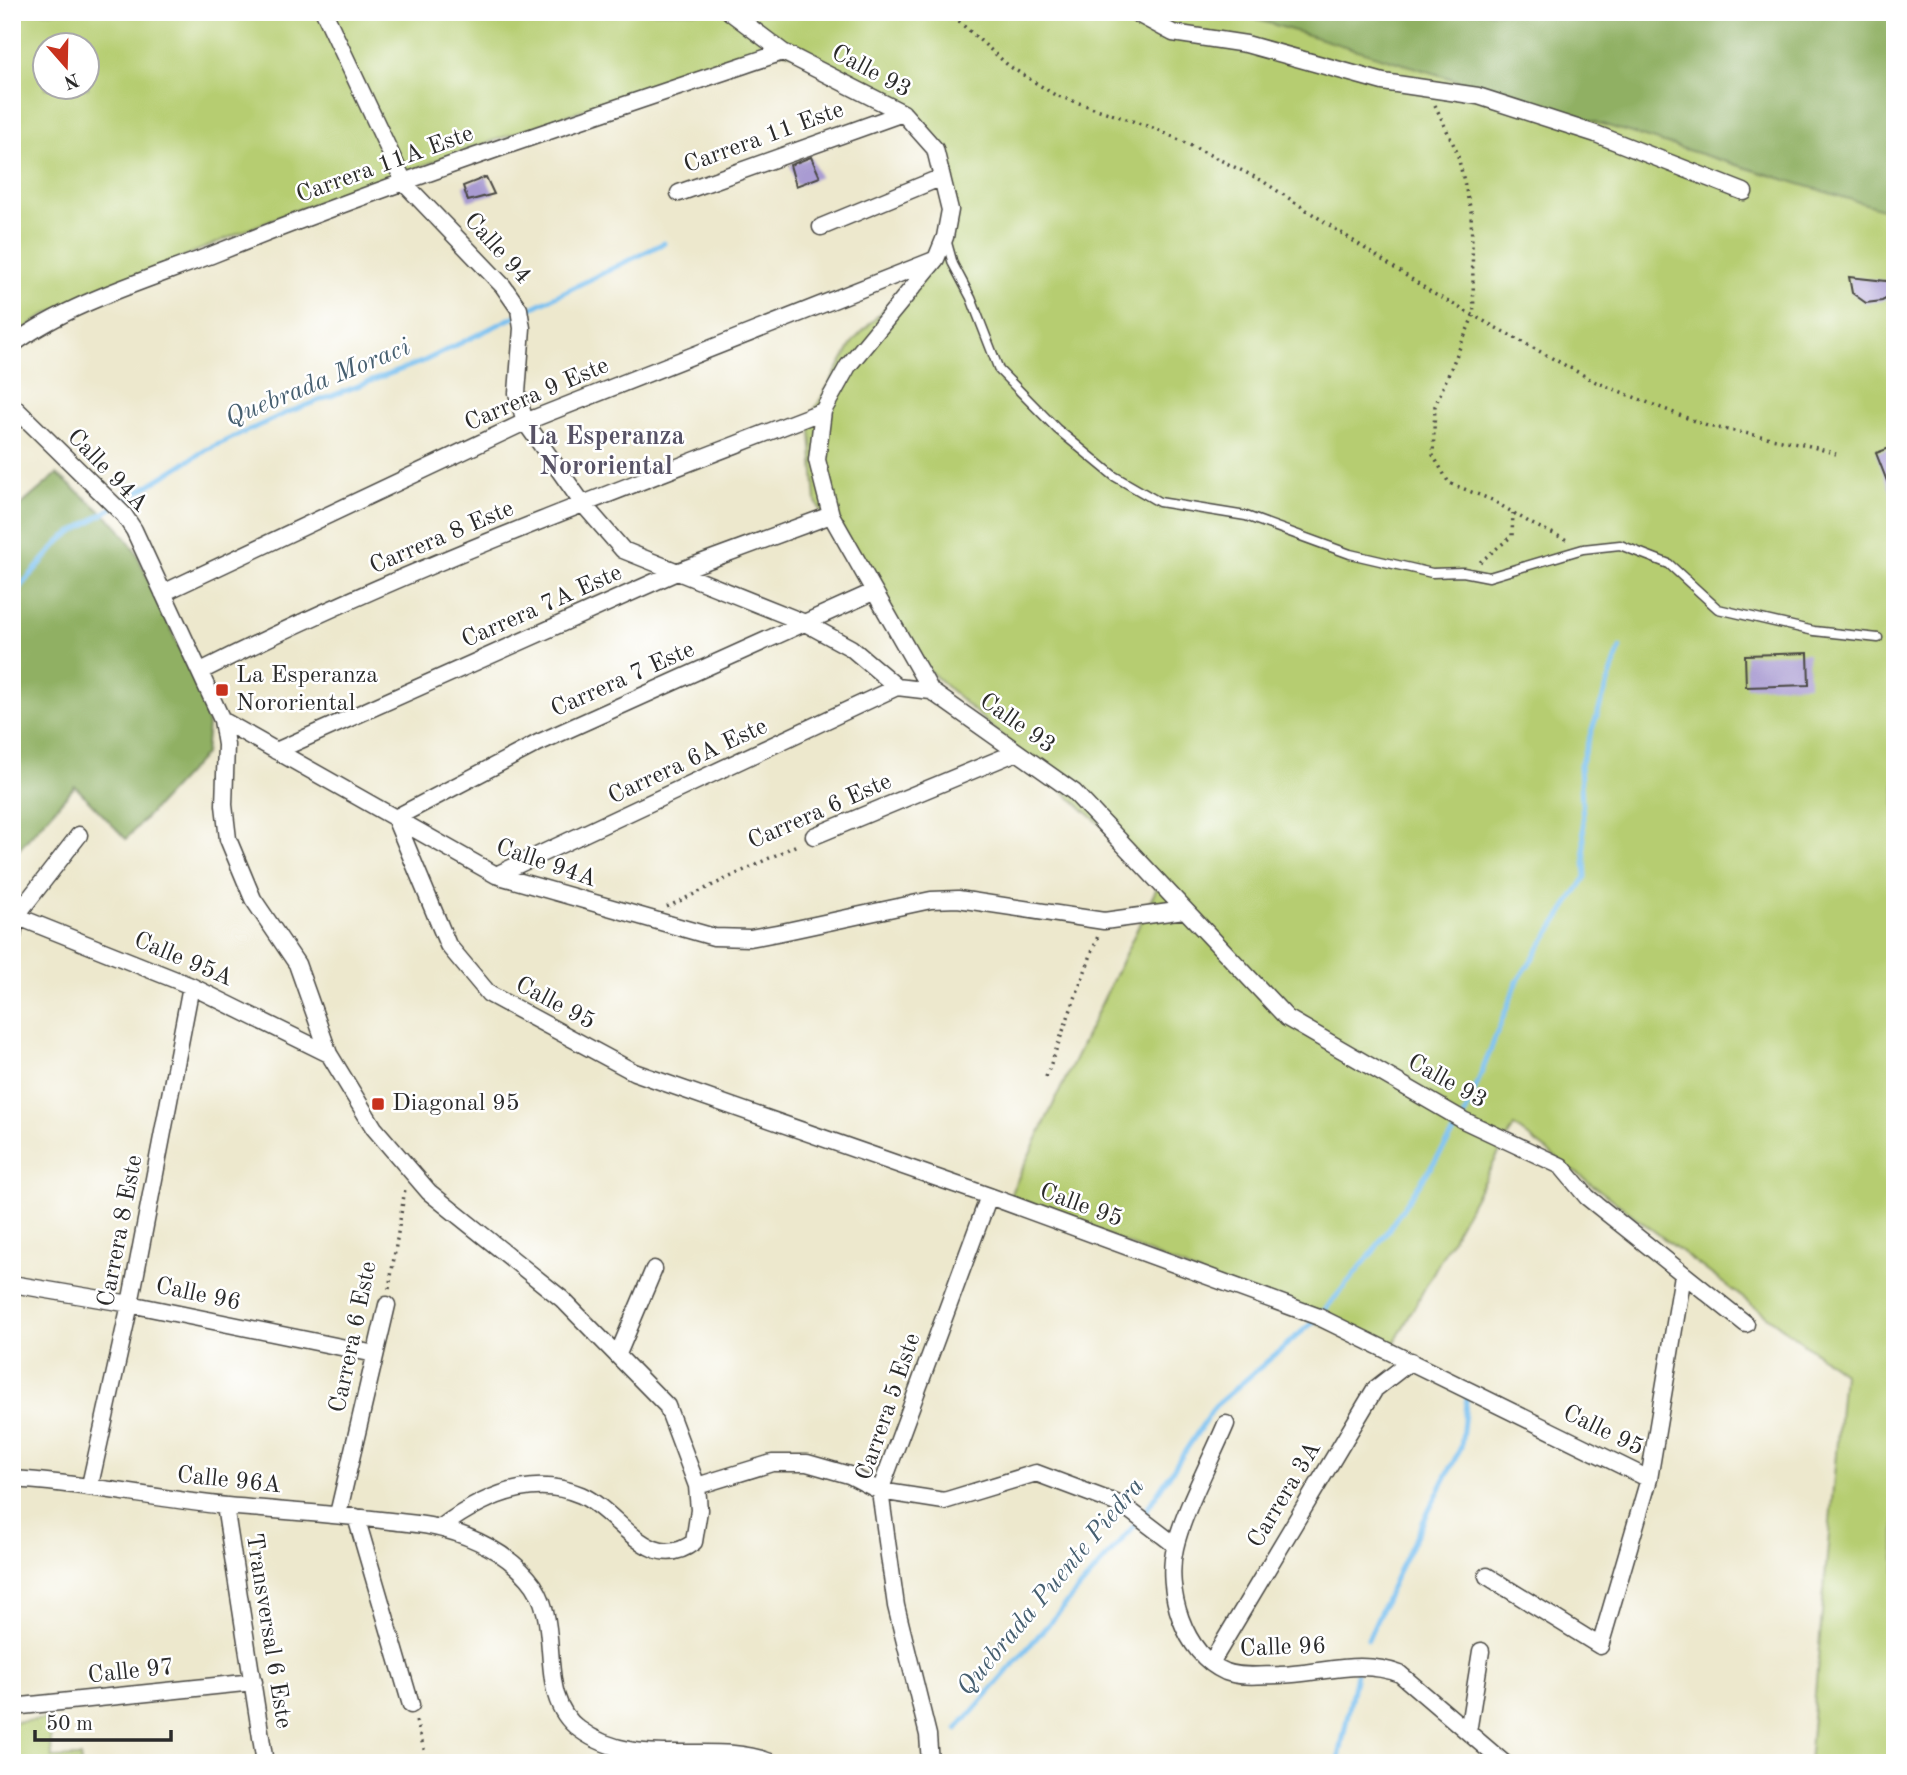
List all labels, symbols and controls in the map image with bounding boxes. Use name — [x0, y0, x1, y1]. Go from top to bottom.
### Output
north arrow — [32, 32, 102, 102]
street label: Calle 93 — [827, 41, 915, 103]
text: N — [60, 68, 81, 91]
street label: Carrera 11 Este — [681, 98, 847, 178]
street label: Carrera 11A Este — [293, 122, 477, 208]
street label: Calle 94 — [459, 209, 535, 289]
water label: Quebrada Moraci — [222, 334, 414, 432]
street label: Carrera 9 Este — [461, 354, 613, 436]
district label: La Esperanza Nororiental — [527, 424, 685, 480]
street label: Calle 94A — [62, 425, 152, 517]
street label: Carrera 8 Este — [366, 497, 518, 579]
street label: Carrera 7A Este — [458, 561, 626, 653]
street label: Carrera 7 Este — [548, 638, 698, 722]
place label: La Esperanza Nororiental — [236, 664, 378, 716]
marker: La Esperanza Nororiental — [214, 682, 230, 698]
street label: Calle 93 — [975, 689, 1059, 759]
street label: Carrera 6A Este — [605, 715, 771, 809]
street label: Carrera 6 Este — [745, 770, 895, 854]
street label: Calle 94A — [493, 836, 599, 892]
street label: Calle 95A — [130, 928, 236, 992]
street label: Calle 95 — [511, 973, 599, 1035]
street label: Calle 93 — [1403, 1051, 1491, 1113]
place label: Diagonal 95 — [392, 1092, 520, 1116]
marker: Diagonal 95 — [370, 1096, 386, 1112]
street label: Carrera 8 Este — [95, 1153, 147, 1309]
street label: Calle 95 — [1036, 1180, 1126, 1232]
street label: Carrera 6 Este — [326, 1259, 382, 1415]
street label: Calle 96 — [153, 1274, 243, 1316]
street label: Carrera 5 Este — [853, 1330, 925, 1484]
street label: Calle 95 — [1559, 1401, 1647, 1461]
street label: Carrera 3A — [1244, 1438, 1326, 1552]
street label: Calle 96A — [176, 1464, 282, 1498]
water label: Quebrada Puente Piedra — [952, 1473, 1150, 1701]
street label: Transversal 6 Este — [241, 1532, 295, 1730]
street label: Calle 96 — [1239, 1634, 1327, 1662]
street label: Calle 97 — [87, 1656, 175, 1688]
scale bar — [35, 1698, 172, 1742]
text: 50 m — [46, 1714, 93, 1735]

